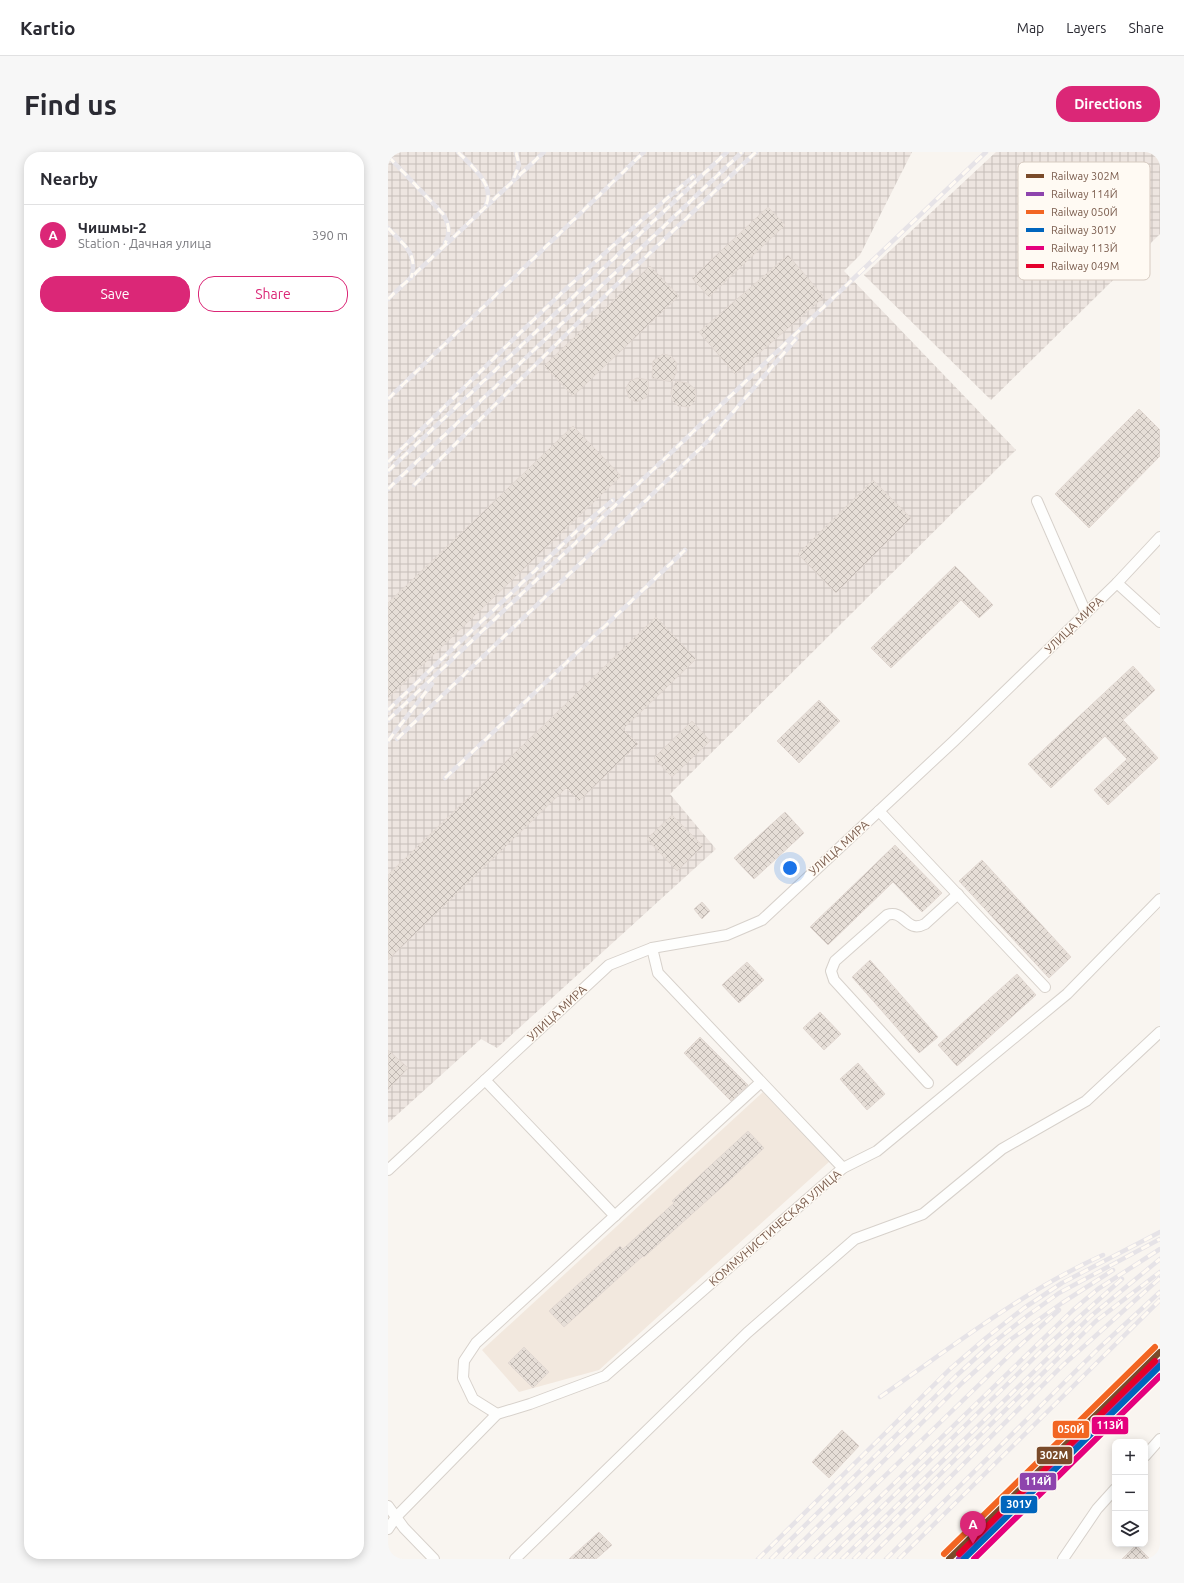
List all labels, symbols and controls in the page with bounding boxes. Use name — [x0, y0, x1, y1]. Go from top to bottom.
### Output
text: Kartio — [20, 17, 76, 39]
text: Map — [1017, 20, 1044, 36]
text: Layers — [1066, 20, 1106, 36]
text: Share — [1128, 20, 1164, 36]
button: Directions — [1056, 86, 1160, 122]
text: Find us — [24, 89, 117, 120]
legend — [1018, 162, 1150, 280]
text: Nearby — [40, 169, 98, 188]
text: Railway 302М — [1051, 170, 1119, 182]
text: Railway 114Й — [1051, 188, 1117, 200]
text: Railway 050Й — [1051, 206, 1117, 218]
text: Чишмы-2 — [78, 219, 147, 236]
text: Railway 301У — [1051, 224, 1117, 236]
text: A — [48, 228, 58, 242]
text: 390 m — [312, 228, 348, 242]
text: Station · Дачная улица — [78, 236, 211, 250]
text: Railway 113Й — [1051, 242, 1117, 254]
text: Railway 049М — [1051, 260, 1119, 272]
button: Save — [40, 276, 190, 312]
button: Share — [198, 276, 348, 312]
street label: УЛИЦА МИРА — [1042, 593, 1106, 656]
street label: УЛИЦА МИРА — [806, 817, 871, 878]
your location — [780, 858, 800, 878]
street label: УЛИЦА МИРА — [524, 982, 589, 1043]
street label: КОММУНИСТИЧЕСКАЯ УЛИЦА — [706, 1167, 843, 1288]
line badge: 113Й — [1091, 1416, 1129, 1435]
text: 113Й — [1097, 1419, 1123, 1431]
line badge: 050Й — [1052, 1420, 1090, 1439]
text: 050Й — [1058, 1423, 1084, 1435]
map controls — [1112, 1439, 1148, 1547]
button: + — [1112, 1439, 1148, 1475]
line badge: 302М — [1036, 1446, 1073, 1465]
text: 302М — [1040, 1449, 1068, 1461]
line badge: 114Й — [1019, 1472, 1057, 1491]
text: 114Й — [1025, 1475, 1051, 1487]
button: − — [1112, 1475, 1148, 1511]
line badge: 301У — [1000, 1495, 1038, 1514]
text: 301У — [1006, 1498, 1032, 1510]
pin: A — [960, 1511, 986, 1544]
button: layers — [1112, 1511, 1148, 1547]

